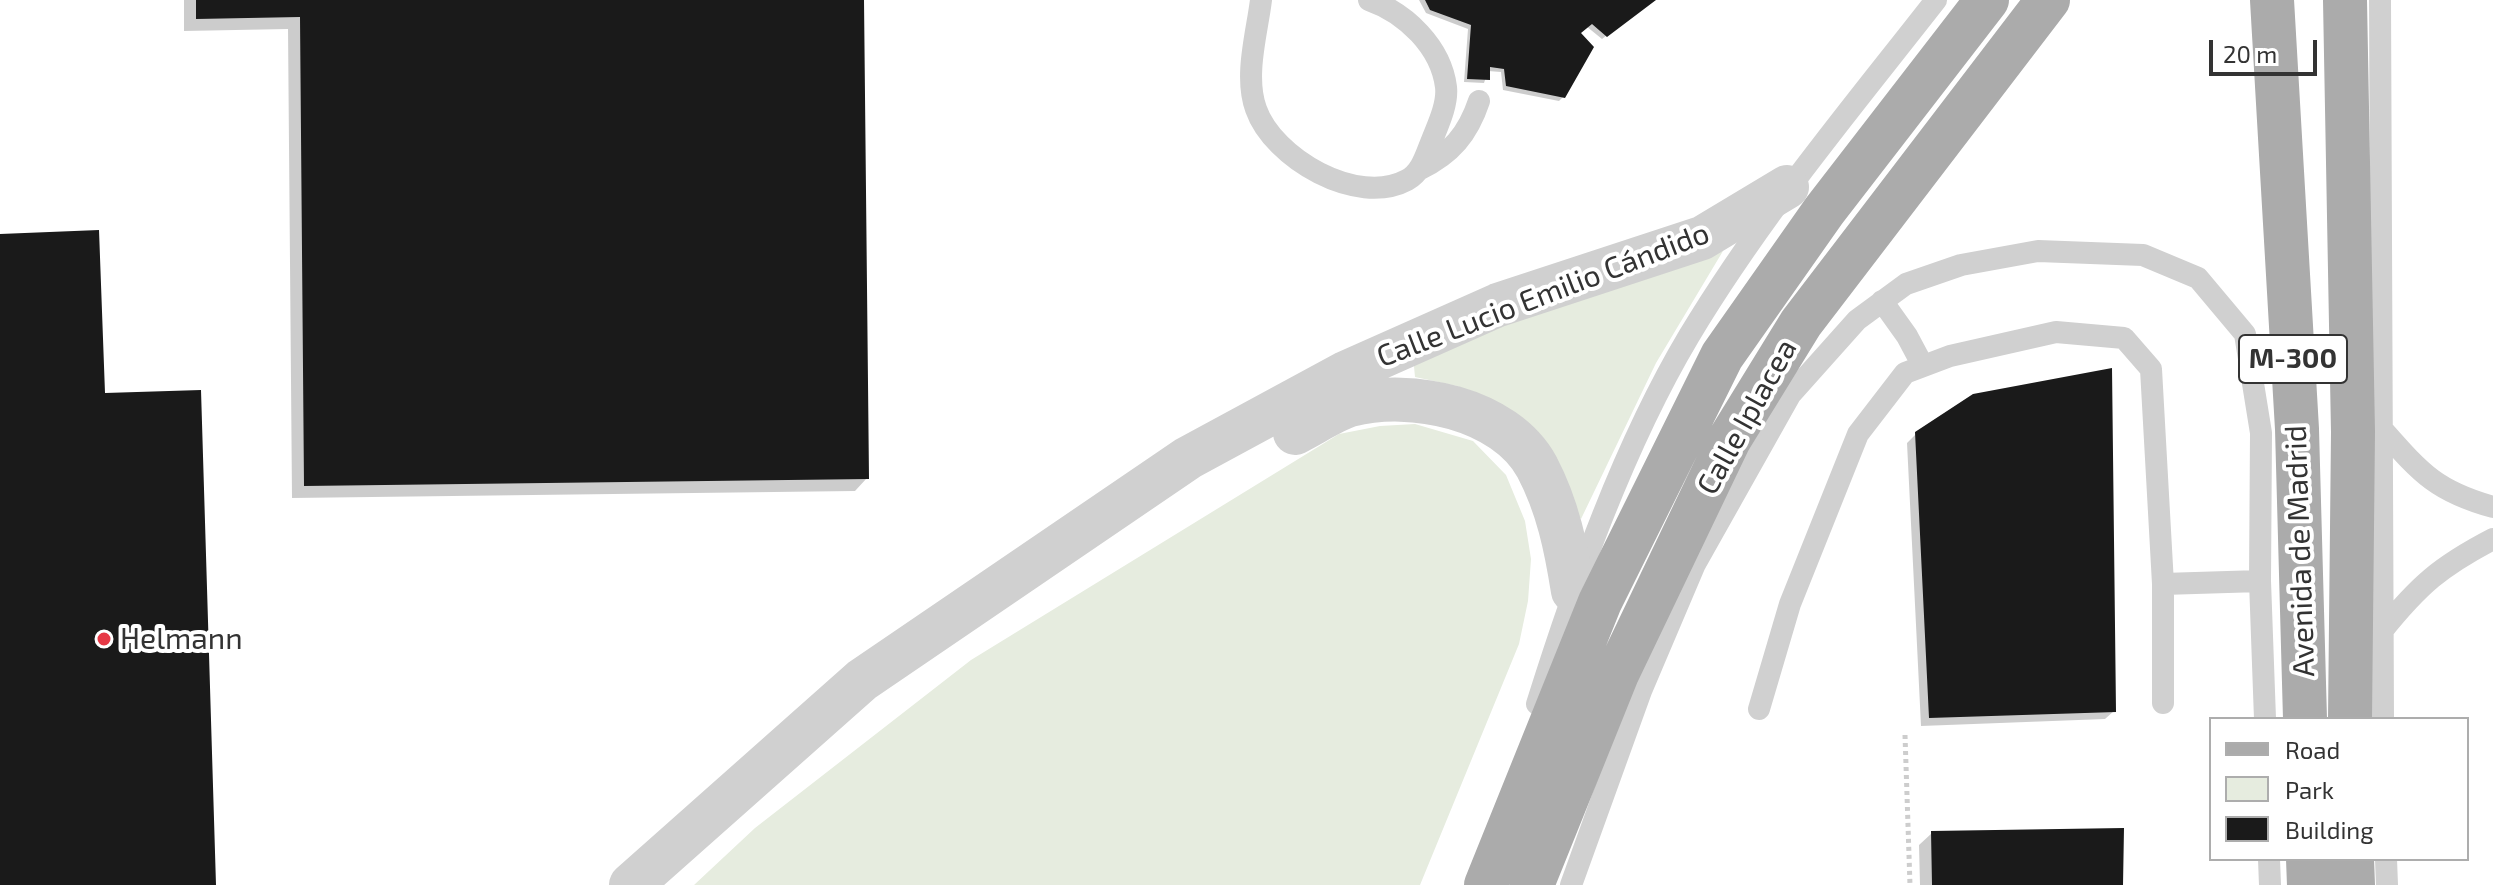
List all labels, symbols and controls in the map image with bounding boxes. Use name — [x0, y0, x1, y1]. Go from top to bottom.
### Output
scale bar — [2213, 24, 2321, 74]
text: 20 m — [2223, 39, 2277, 68]
street label: Calle Lucio Emilio Cándido — [1372, 215, 1714, 375]
street label: Calle Iplacea — [1690, 333, 1804, 501]
road number: M-300 — [2239, 335, 2347, 383]
street label: Avenida de Madrid — [2278, 425, 2322, 677]
place label: Helmann — [120, 621, 243, 657]
marker: Helmann — [95, 630, 113, 648]
legend — [2209, 717, 2469, 861]
text: Road — [2285, 735, 2340, 764]
text: Park — [2285, 775, 2334, 804]
text: Building — [2285, 815, 2374, 844]

